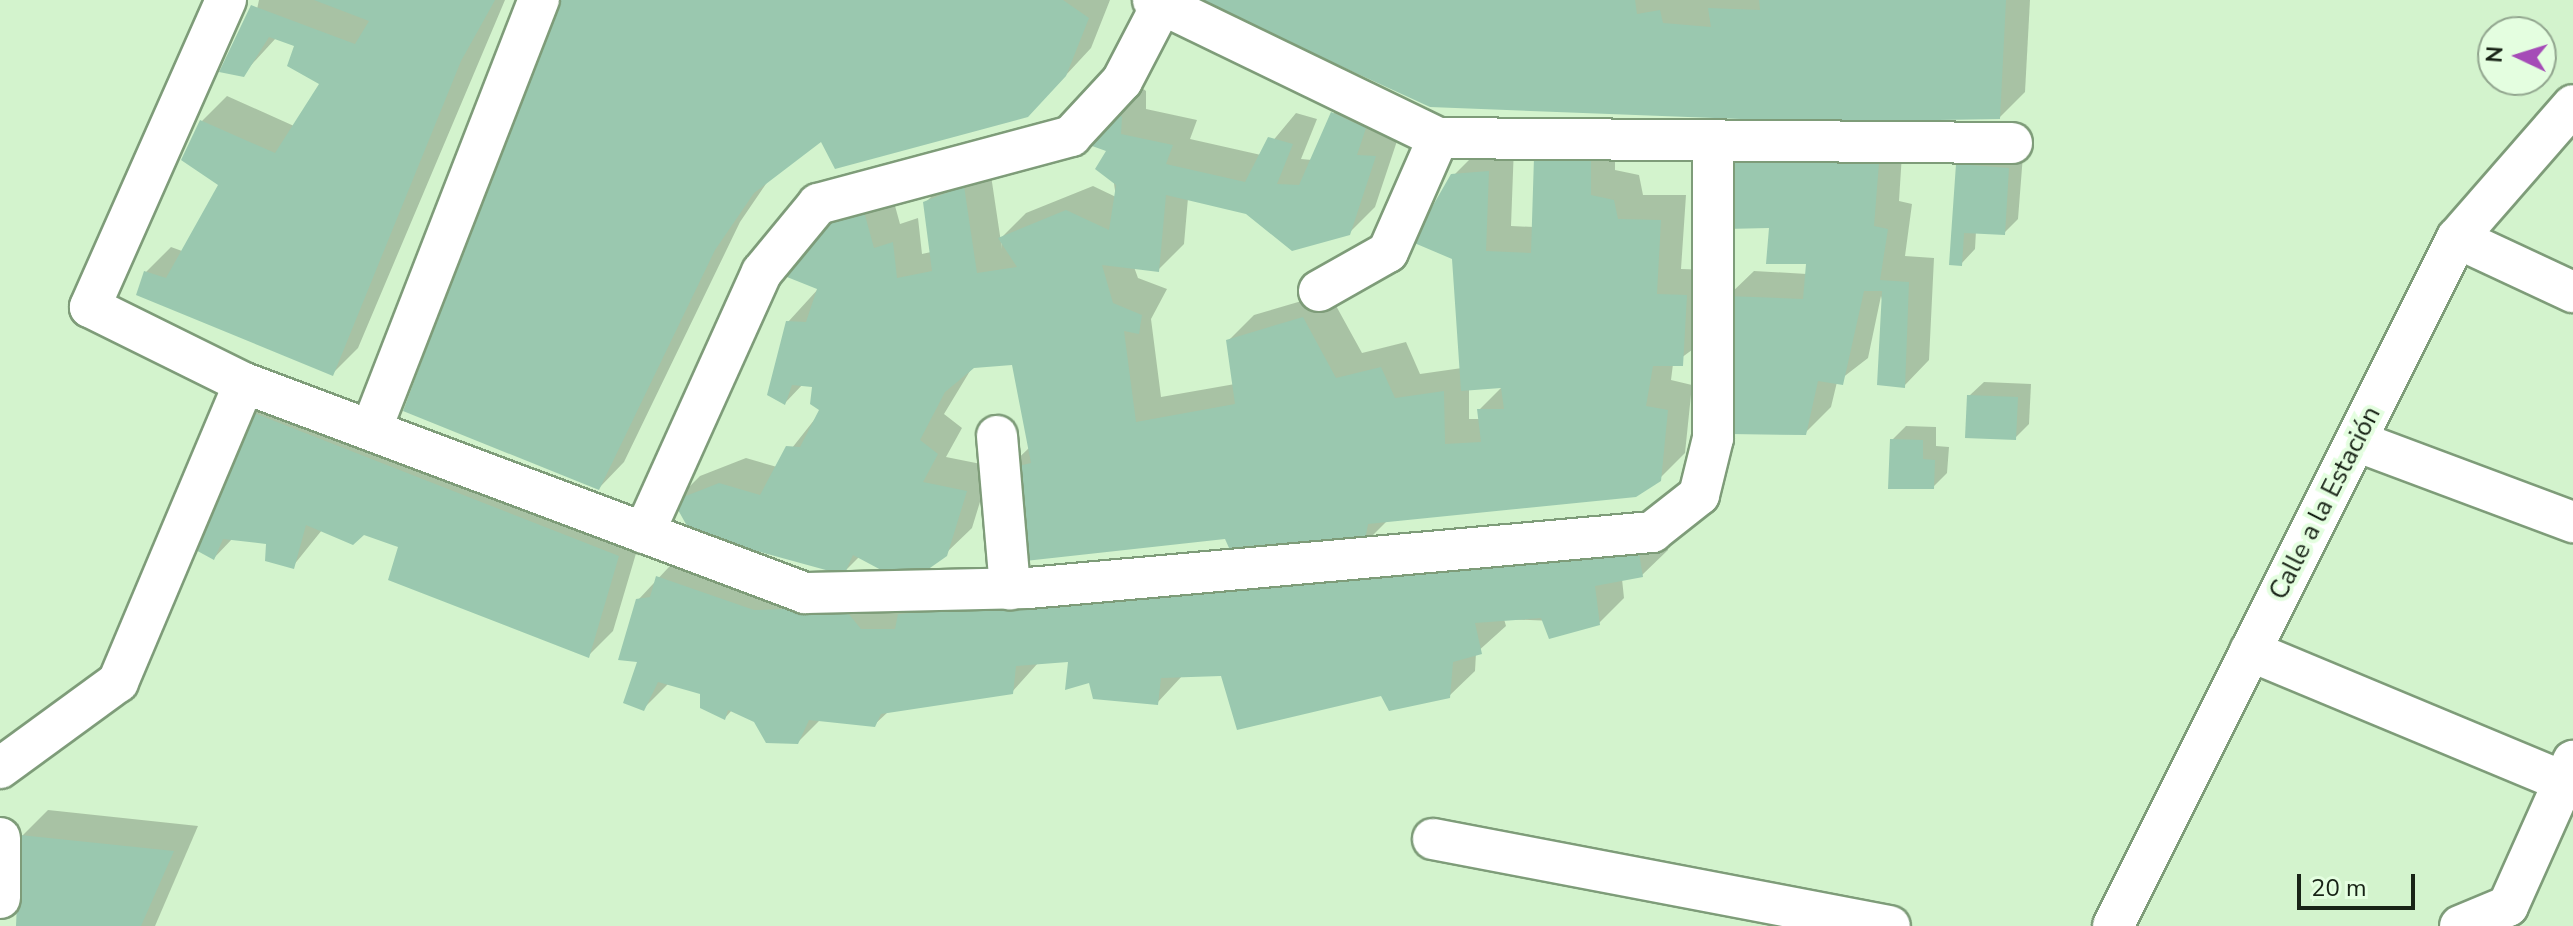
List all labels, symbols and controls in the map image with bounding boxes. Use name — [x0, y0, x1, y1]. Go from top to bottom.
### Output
north arrow — [2477, 16, 2557, 96]
text: N — [2480, 45, 2511, 64]
street label: Calle a la Estación — [2263, 401, 2387, 605]
scale bar — [2301, 858, 2419, 908]
text: 20 m — [2311, 872, 2367, 904]

